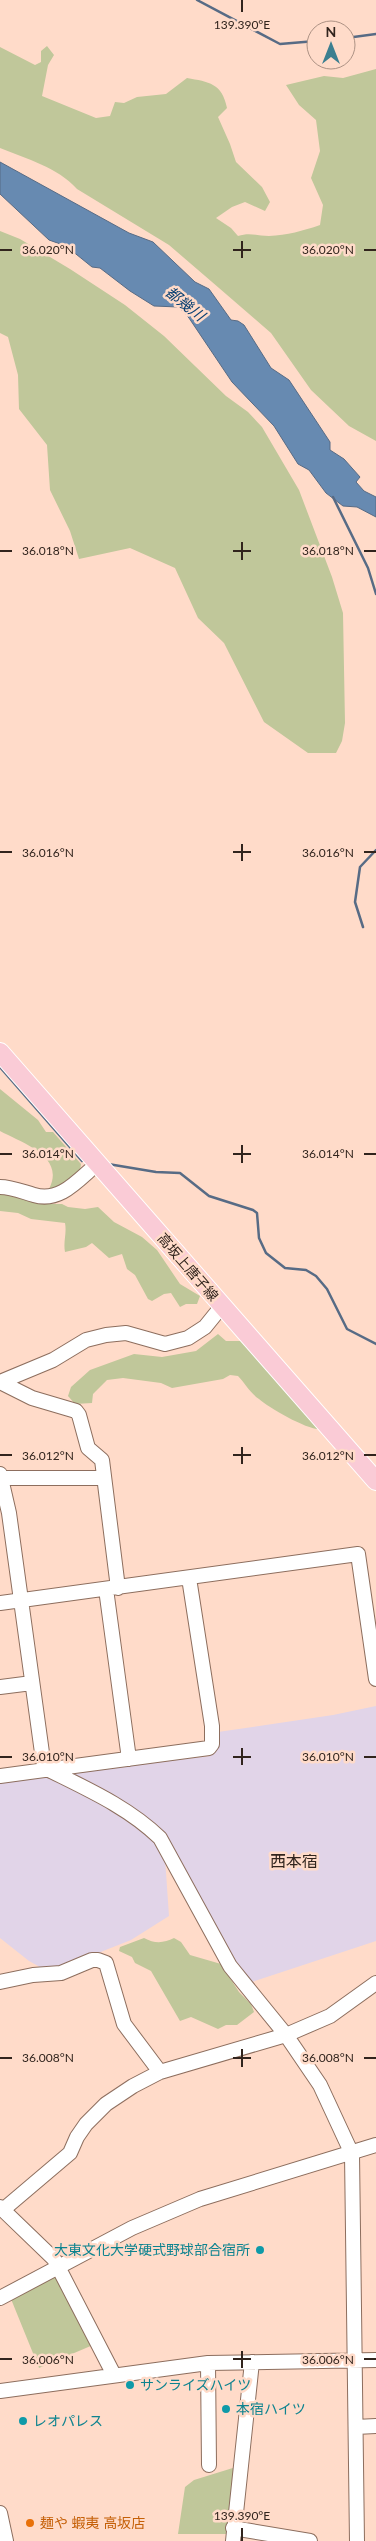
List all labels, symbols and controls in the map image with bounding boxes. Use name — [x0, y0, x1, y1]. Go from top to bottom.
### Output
text: 139.390°E — [214, 17, 270, 32]
north arrow — [306, 20, 356, 70]
text: N — [326, 23, 336, 40]
text: 36.020°N — [22, 242, 74, 257]
text: 36.020°N — [302, 242, 354, 257]
water label: 都幾川 — [162, 282, 210, 325]
text: 36.018°N — [22, 543, 74, 558]
text: 36.018°N — [302, 543, 354, 558]
text: 36.016°N — [22, 845, 74, 860]
text: 36.016°N — [302, 845, 354, 860]
text: 36.014°N — [22, 1146, 74, 1161]
text: 36.014°N — [302, 1146, 354, 1161]
street label: 高坂上唐子線 — [154, 1229, 222, 1304]
text: 36.012°N — [22, 1448, 74, 1463]
text: 36.012°N — [302, 1448, 354, 1463]
text: 36.010°N — [22, 1749, 74, 1764]
text: 36.010°N — [302, 1749, 354, 1764]
district label: 西本宿 — [270, 1851, 318, 1870]
text: 36.008°N — [22, 2050, 74, 2065]
text: 36.008°N — [302, 2050, 354, 2065]
place label: 大東文化大学硬式野球部合宿所 — [54, 2241, 250, 2258]
marker: 大東文化大学硬式野球部合宿所 — [254, 2244, 266, 2256]
text: 36.006°N — [22, 2352, 74, 2367]
text: 36.006°N — [302, 2352, 354, 2367]
place label: サンライズハイツ — [140, 2376, 251, 2393]
marker: サンライズハイツ — [124, 2379, 136, 2391]
place label: 本宿ハイツ — [236, 2400, 306, 2417]
marker: 本宿ハイツ — [220, 2403, 232, 2415]
place label: レオパレス — [33, 2412, 103, 2429]
marker: レオパレス — [17, 2415, 29, 2427]
text: 139.390°E — [214, 2508, 270, 2523]
place label: 麺や 蝦夷 高坂店 — [40, 2514, 145, 2531]
marker: 麺や 蝦夷 高坂店 — [24, 2517, 36, 2529]

